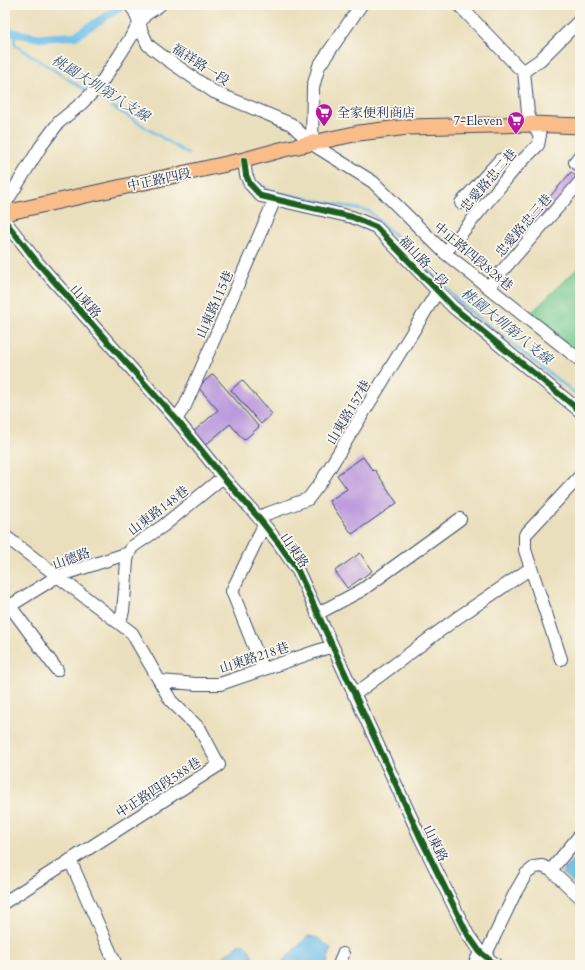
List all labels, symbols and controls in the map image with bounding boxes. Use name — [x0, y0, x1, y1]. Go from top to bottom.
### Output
street label: 福祥路一段 — [168, 40, 233, 90]
water label: 桃園大圳第八支線 — [48, 51, 155, 127]
supermarket icon: 全家便利商店 — [314, 102, 334, 127]
place label: 全家便利商店 — [337, 104, 415, 122]
supermarket icon: 7-Eleven — [506, 110, 526, 135]
place label: 7-Eleven — [453, 112, 504, 130]
street label: 忠愛路忠二巷 — [456, 145, 521, 216]
street label: 中正路四段 — [126, 164, 193, 196]
street label: 忠愛路忠三巷 — [491, 190, 556, 261]
street label: 中正路四段828巷 — [430, 218, 517, 295]
street label: 福山路一段 — [395, 232, 452, 292]
street label: 山東路115巷 — [192, 268, 238, 341]
street label: 山東路 — [66, 281, 105, 322]
water label: 桃園大圳第八支線 — [457, 284, 558, 370]
street label: 山東路157巷 — [323, 377, 375, 448]
street label: 山東路148巷 — [124, 482, 193, 540]
street label: 山東路 — [276, 529, 313, 572]
street label: 山德路 — [50, 544, 93, 574]
street label: 山東路218巷 — [217, 638, 291, 678]
street label: 中正路四段588巷 — [113, 754, 205, 822]
street label: 山東路 — [418, 822, 452, 865]

